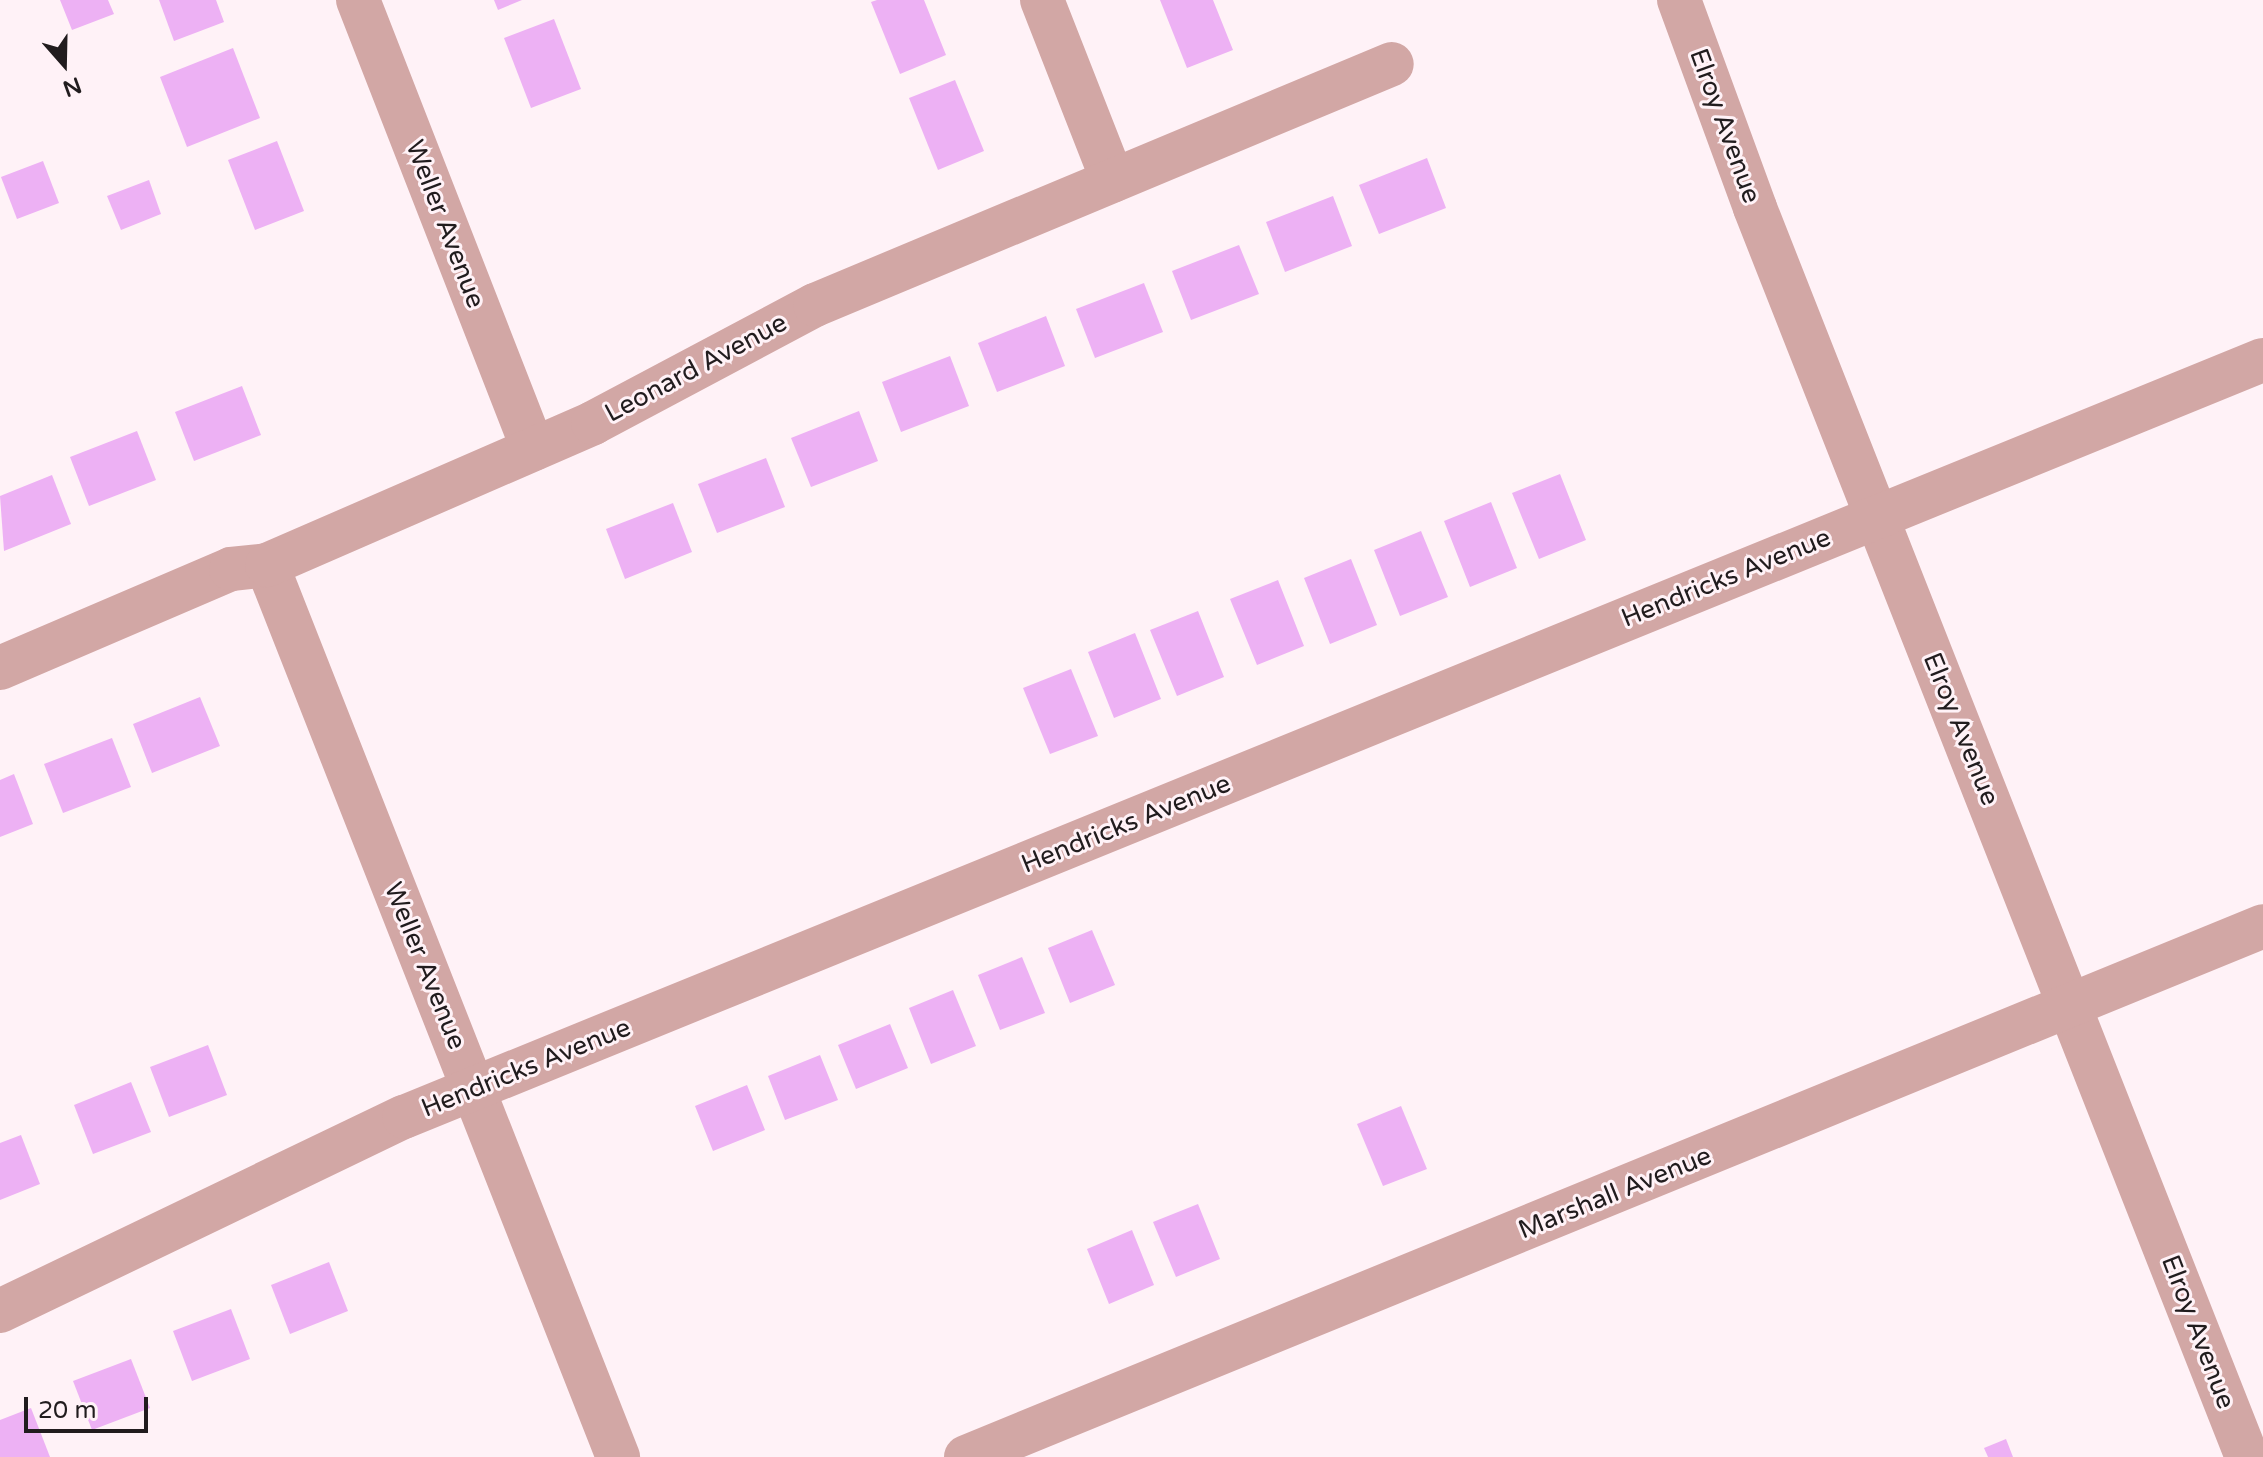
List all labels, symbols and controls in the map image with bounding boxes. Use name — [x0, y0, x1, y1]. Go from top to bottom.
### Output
north arrow — [24, 24, 104, 104]
street label: Elroy Avenue — [1683, 45, 1767, 207]
text: N — [59, 71, 85, 102]
street label: Weller Avenue — [399, 136, 491, 312]
street label: Leonard Avenue — [600, 307, 792, 429]
street label: Hendricks Avenue — [1617, 522, 1835, 634]
street label: Elroy Avenue — [1916, 648, 2006, 810]
street label: Hendricks Avenue — [1017, 768, 1235, 880]
street label: Weller Avenue — [377, 878, 473, 1054]
street label: Hendricks Avenue — [417, 1012, 635, 1124]
street label: Marshall Avenue — [1514, 1140, 1716, 1246]
street label: Elroy Avenue — [2154, 1251, 2242, 1413]
scale bar — [28, 1381, 152, 1431]
text: 20 m — [38, 1396, 96, 1425]

